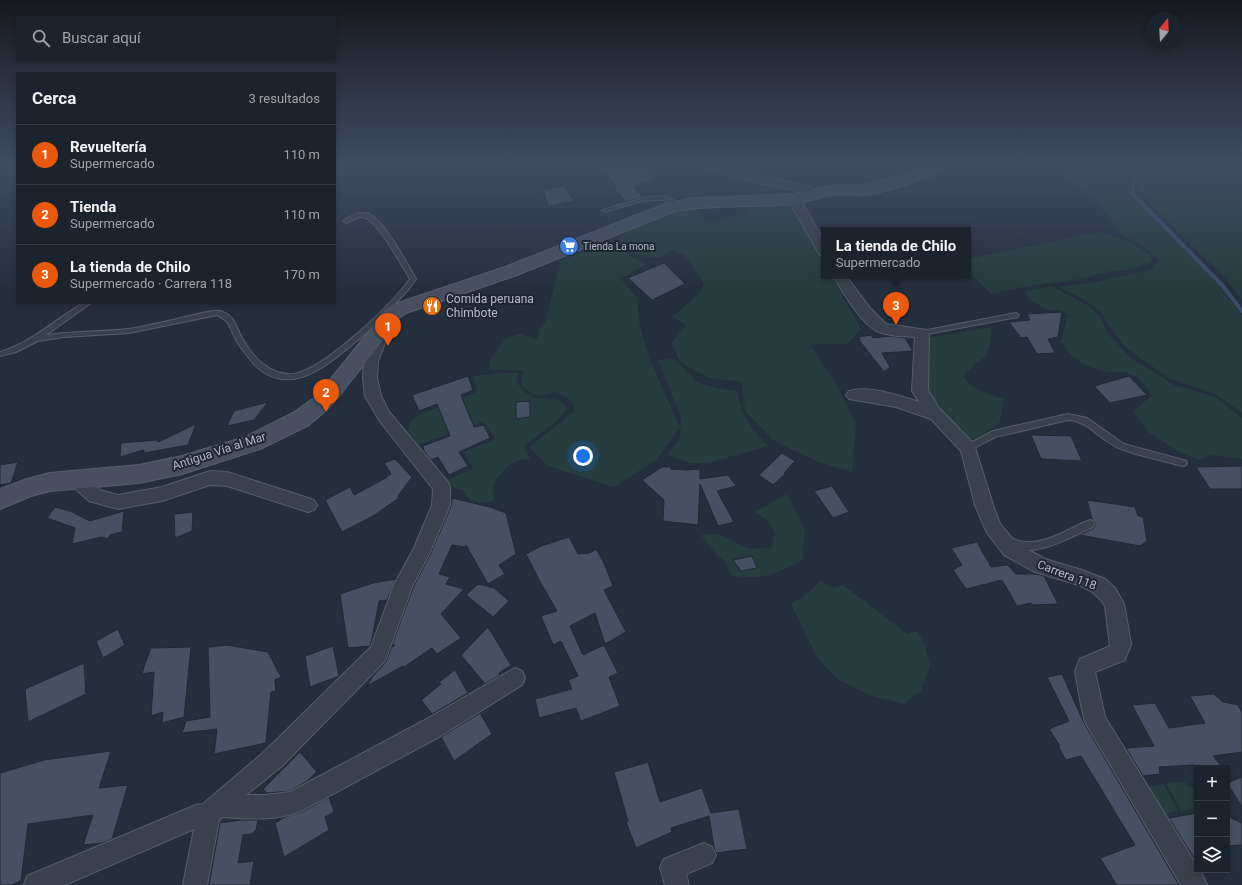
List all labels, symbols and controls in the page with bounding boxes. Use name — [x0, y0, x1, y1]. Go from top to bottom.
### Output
north arrow — [1146, 12, 1182, 48]
search box — [16, 16, 336, 60]
icon: search — [30, 27, 52, 49]
text: Buscar aquí — [62, 29, 141, 47]
text: Cerca — [32, 88, 76, 108]
text: 3 resultados — [248, 91, 320, 106]
text: Revueltería — [70, 138, 146, 156]
text: 1 — [41, 147, 49, 162]
text: 110 m — [283, 147, 320, 162]
text: Supermercado — [70, 156, 155, 171]
text: Tienda — [70, 198, 116, 216]
text: 2 — [41, 207, 49, 222]
text: 110 m — [283, 207, 320, 222]
text: Supermercado — [70, 216, 155, 231]
popup — [821, 227, 971, 279]
supermarket icon: Tienda La mona — [558, 235, 580, 257]
text: La tienda de Chilo — [836, 237, 956, 255]
place label: Tienda La mona — [583, 241, 655, 252]
text: Supermercado — [836, 255, 920, 270]
text: La tienda de Chilo — [70, 258, 191, 276]
text: 3 — [41, 267, 49, 282]
text: 170 m — [283, 267, 320, 282]
text: Supermercado · Carrera 118 — [70, 276, 232, 291]
place label: Comida peruana Chimbote — [446, 292, 534, 320]
pin: 3 — [883, 292, 909, 325]
restaurant icon: Comida peruana Chimbote — [421, 295, 443, 317]
pin: 1 — [375, 313, 401, 346]
pin: 2 — [313, 379, 339, 412]
street label: Antigua Vía al Mar — [170, 429, 268, 473]
your location — [573, 446, 593, 466]
street label: Carrera 118 — [1035, 557, 1099, 593]
map controls — [1194, 765, 1230, 873]
button: + — [1194, 765, 1230, 801]
button: − — [1194, 801, 1230, 837]
button: layers — [1194, 837, 1230, 873]

